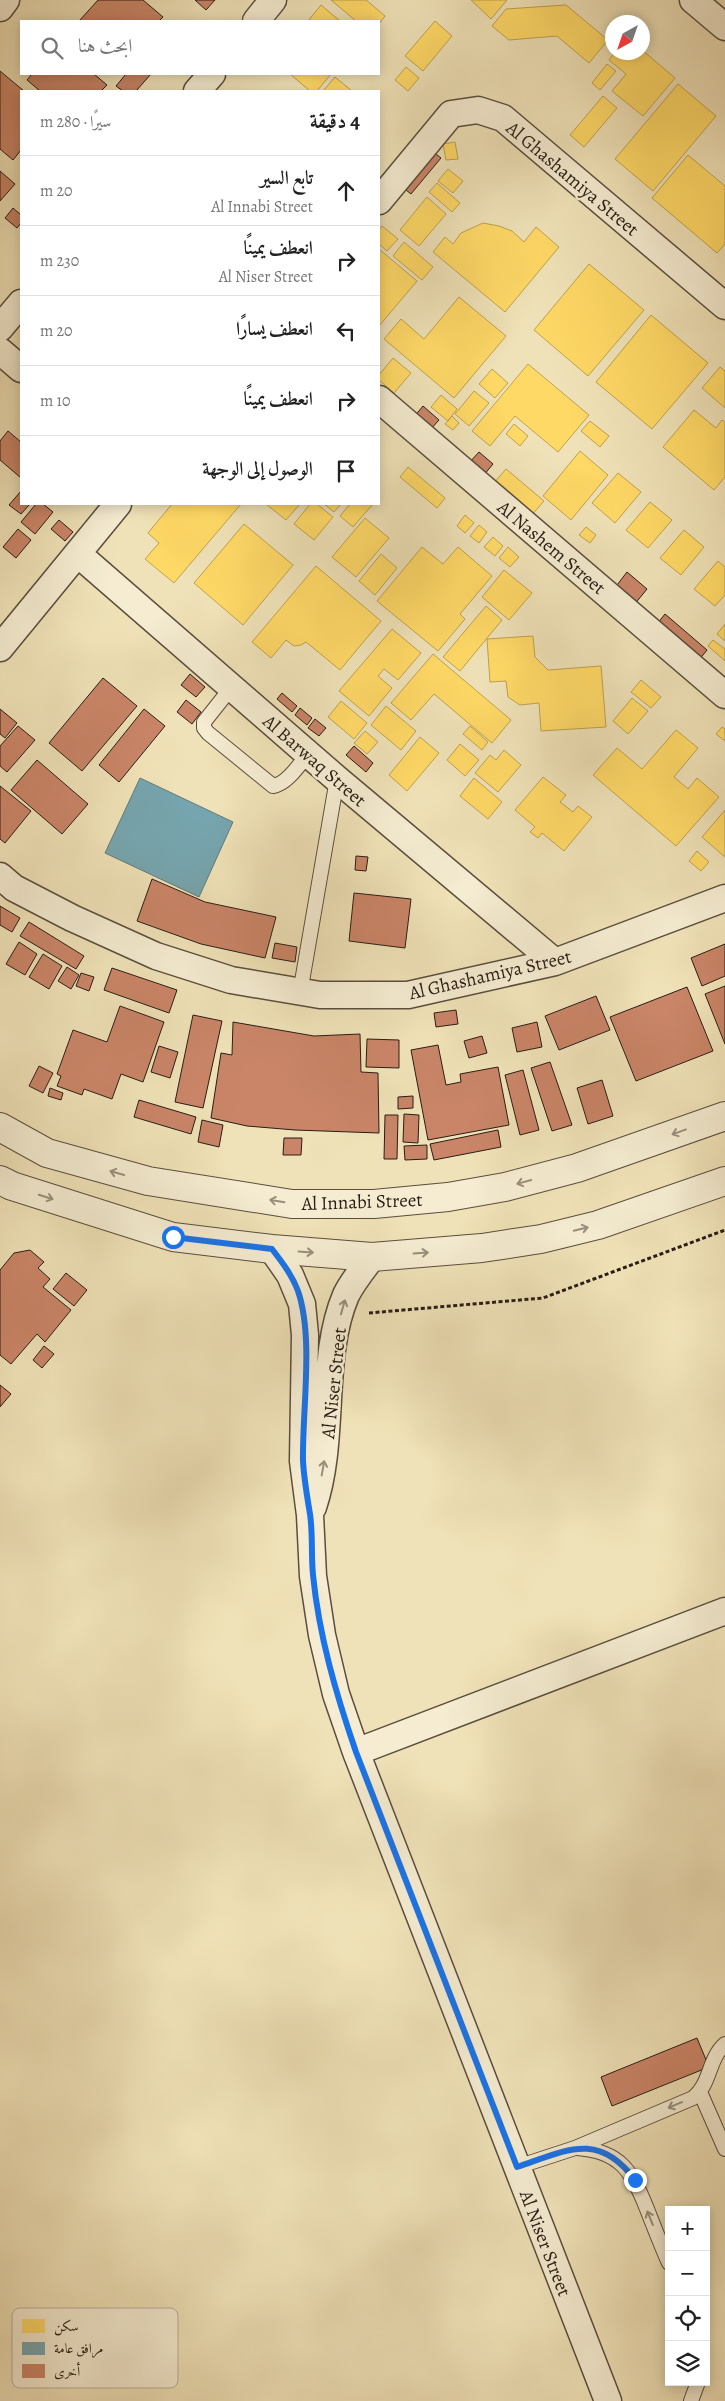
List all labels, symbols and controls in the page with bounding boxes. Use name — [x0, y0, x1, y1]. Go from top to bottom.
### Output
north arrow — [605, 15, 650, 60]
search box — [20, 20, 380, 75]
text: ابحث هنا — [78, 33, 132, 59]
icon: search — [38, 34, 66, 62]
text: 4 دقيقة — [310, 107, 360, 135]
text: سيرًا · 280 m — [40, 111, 111, 133]
street label: Al Ghashamiya Street — [500, 115, 644, 242]
text: تابع السير — [260, 165, 313, 191]
icon: ahead — [332, 177, 360, 205]
text: 20 m — [40, 180, 73, 202]
text: Al Innabi Street — [211, 196, 313, 218]
text: انعطف يمينًا — [243, 235, 313, 261]
icon: right — [332, 247, 360, 275]
text: 230 m — [40, 250, 79, 272]
text: Al Niser Street — [219, 266, 313, 288]
text: انعطف يسارًا — [236, 316, 313, 342]
icon: left — [332, 317, 360, 345]
text: 20 m — [40, 320, 73, 342]
text: انعطف يمينًا — [243, 386, 313, 412]
icon: right — [332, 387, 360, 415]
text: 10 m — [40, 390, 71, 412]
text: الوصول إلى الوجهة — [202, 456, 313, 482]
icon: arrive — [332, 457, 360, 485]
street label: Al Nashem Street — [491, 494, 611, 601]
street label: Al Barwaq Street — [256, 708, 372, 813]
street label: Al Ghashamiya Street — [405, 944, 574, 1007]
one-way arrow — [672, 1128, 687, 1137]
one-way arrow — [109, 1167, 125, 1177]
one-way arrow — [517, 1177, 533, 1187]
street label: Al Innabi Street — [300, 1187, 423, 1217]
one-way arrow — [37, 1192, 53, 1202]
one-way arrow — [269, 1196, 285, 1206]
one-way arrow — [572, 1224, 588, 1233]
route start — [162, 1226, 185, 1249]
one-way arrow — [298, 1247, 314, 1257]
one-way arrow — [412, 1248, 428, 1258]
one-way arrow — [339, 1300, 348, 1316]
street label: Al Niser Street — [315, 1326, 353, 1441]
one-way arrow — [318, 1461, 328, 1477]
one-way arrow — [668, 2101, 683, 2111]
route end — [624, 2169, 647, 2192]
street label: Al Niser Street — [513, 2186, 577, 2300]
map controls — [665, 2206, 710, 2386]
button: + — [665, 2206, 710, 2251]
one-way arrow — [645, 2211, 655, 2226]
button: − — [665, 2251, 710, 2296]
button: locate — [665, 2296, 710, 2341]
legend — [12, 2308, 178, 2388]
text: سكن — [54, 2317, 79, 2336]
text: مرافق عامة — [54, 2339, 103, 2358]
button: layers — [665, 2341, 710, 2386]
text: أخرى — [54, 2361, 81, 2381]

